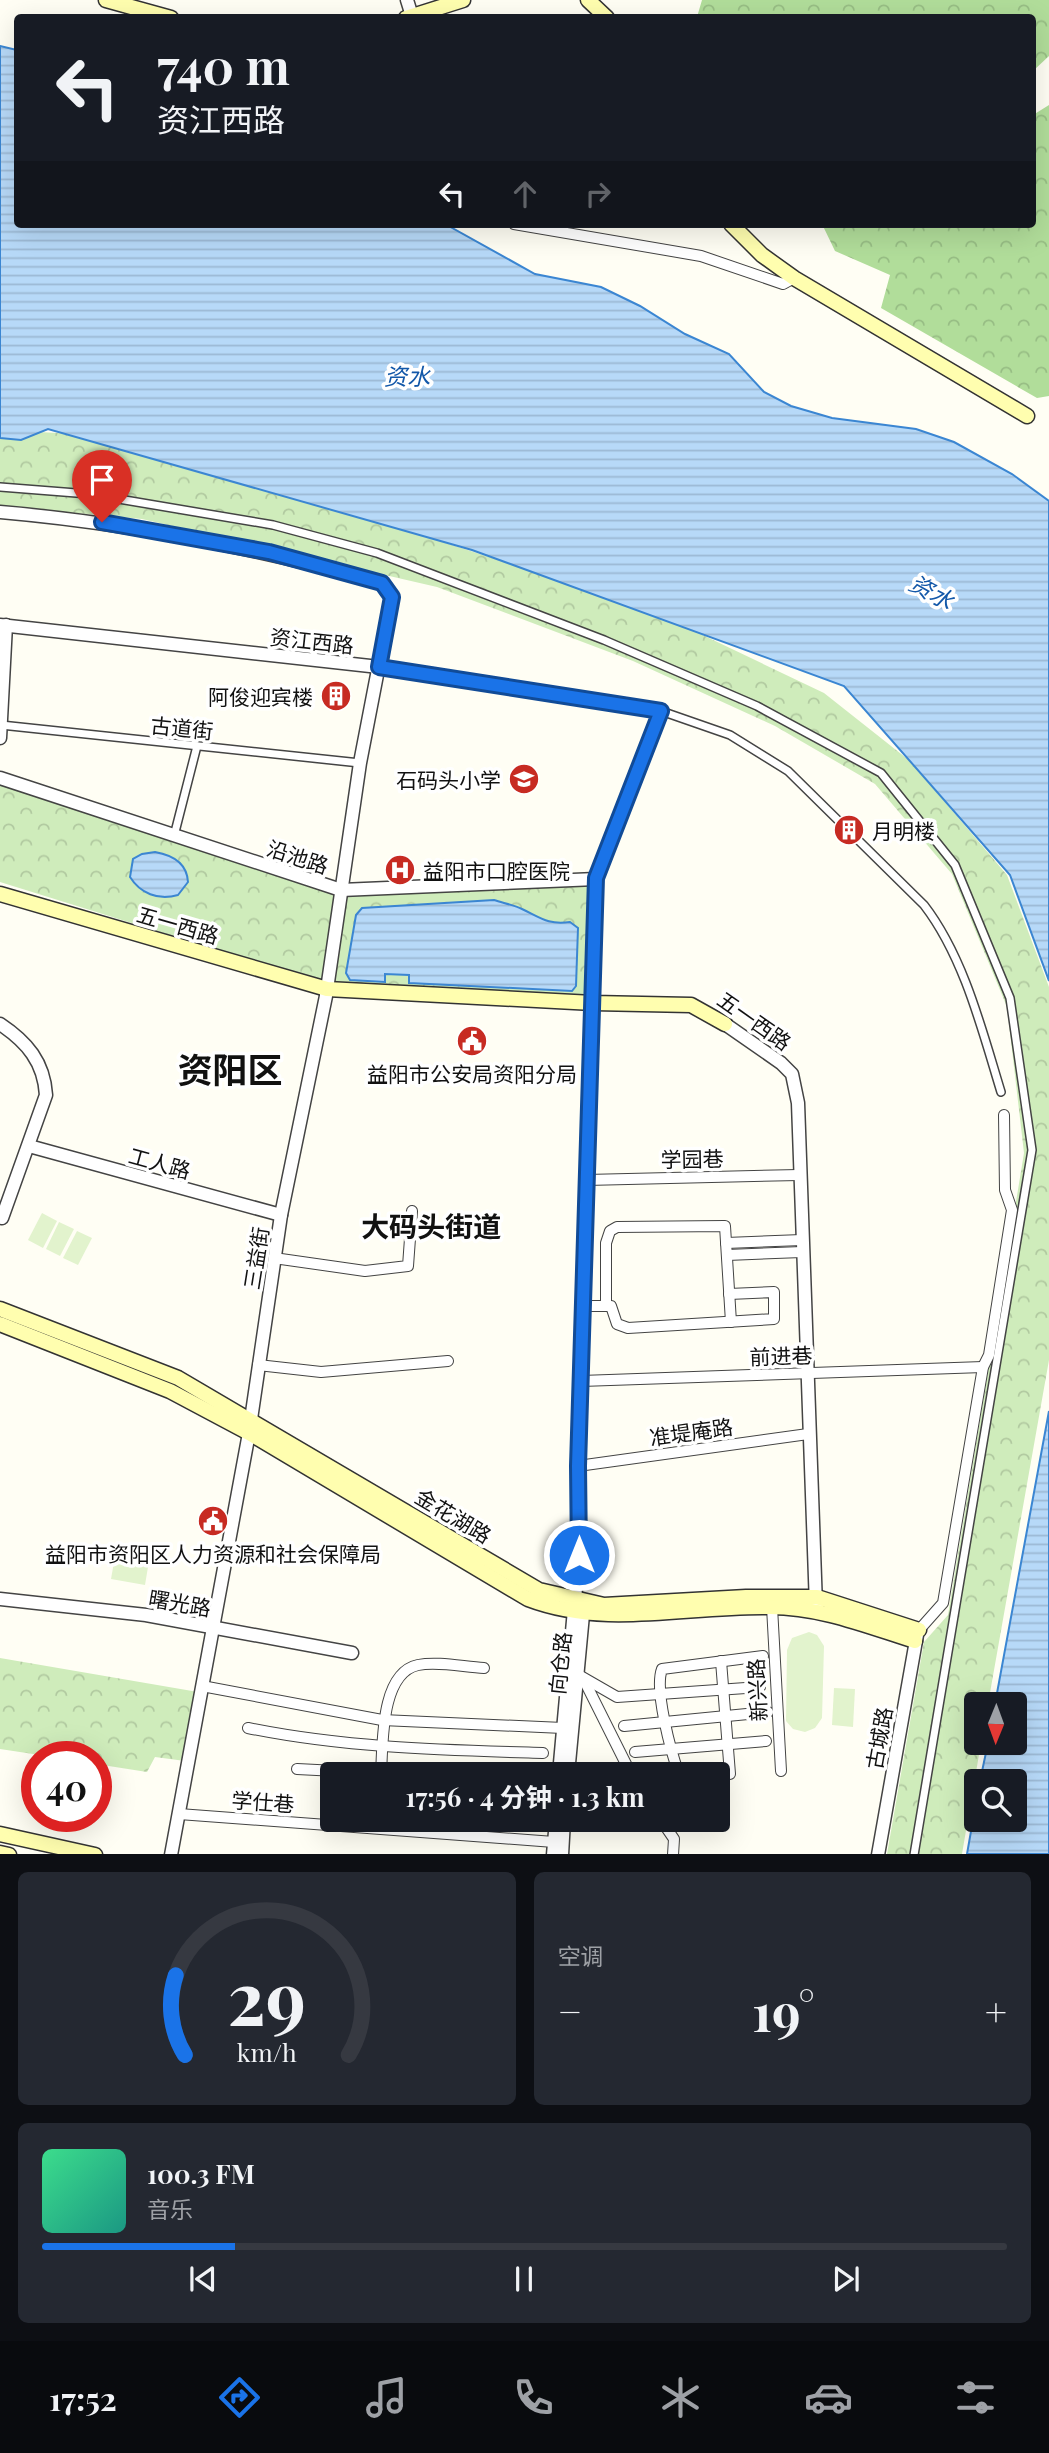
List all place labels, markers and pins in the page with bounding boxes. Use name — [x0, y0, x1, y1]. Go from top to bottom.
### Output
pin — [72, 450, 132, 522]
building icon: 阿俊迎宾楼 — [319, 679, 353, 713]
place label: 阿俊迎宾楼 — [208, 682, 313, 710]
school or university icon: 石码头小学 — [507, 762, 541, 796]
place label: 石码头小学 — [396, 765, 501, 793]
building icon: 月明楼 — [832, 813, 866, 847]
place label: 月明楼 — [872, 816, 935, 844]
hospital icon: 益阳市口腔医院 — [383, 853, 417, 887]
place label: 益阳市口腔医院 — [423, 856, 570, 884]
public building icon: 益阳市公安局资阳分局 — [455, 1024, 489, 1058]
place label: 益阳市公安局资阳分局 — [367, 1059, 577, 1087]
public building icon: 益阳市资阳区人力资源和社会保障局 — [196, 1504, 230, 1538]
place label: 益阳市资阳区人力资源和社会保障局 — [45, 1539, 381, 1567]

